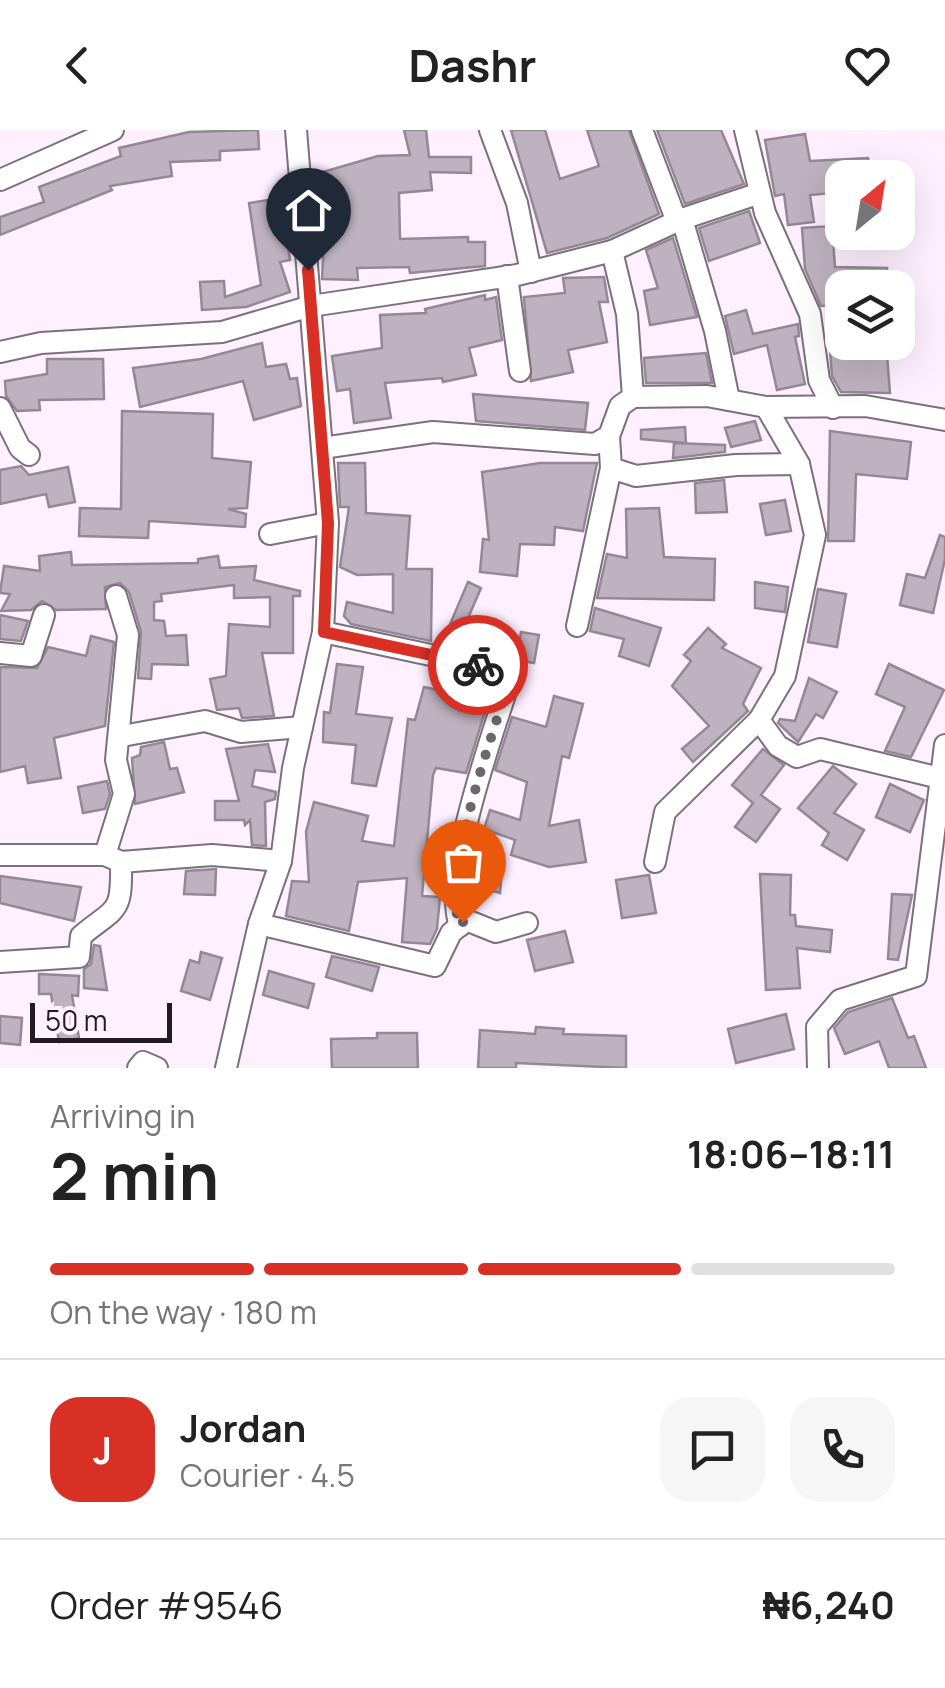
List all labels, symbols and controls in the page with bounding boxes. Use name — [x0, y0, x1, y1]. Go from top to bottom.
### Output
text: Dashr — [409, 34, 536, 96]
icon: back — [50, 38, 105, 93]
icon: heart — [840, 38, 895, 93]
north arrow — [825, 160, 915, 250]
map controls — [825, 160, 915, 360]
pin — [266, 168, 351, 271]
icon: home — [281, 183, 336, 238]
button: layers — [825, 270, 915, 360]
courier — [428, 615, 528, 715]
icon: bike — [451, 638, 506, 693]
pin — [421, 820, 506, 923]
icon: bag — [436, 835, 491, 890]
scale bar — [30, 998, 172, 1043]
text: 50 m — [45, 1001, 108, 1039]
text: Arriving in — [50, 1094, 195, 1138]
text: 18:06–18:11 — [687, 1127, 895, 1179]
text: 2 min — [50, 1131, 219, 1220]
text: On the way · 180 m — [50, 1290, 317, 1334]
button: chat — [660, 1397, 765, 1502]
button: phone — [790, 1397, 895, 1502]
text: Jordan — [180, 1401, 306, 1453]
text: J — [93, 1423, 112, 1475]
text: Courier · 4.5 — [180, 1453, 355, 1497]
text: Order #9546 — [50, 1578, 283, 1630]
text: ₦6,240 — [762, 1578, 895, 1630]

